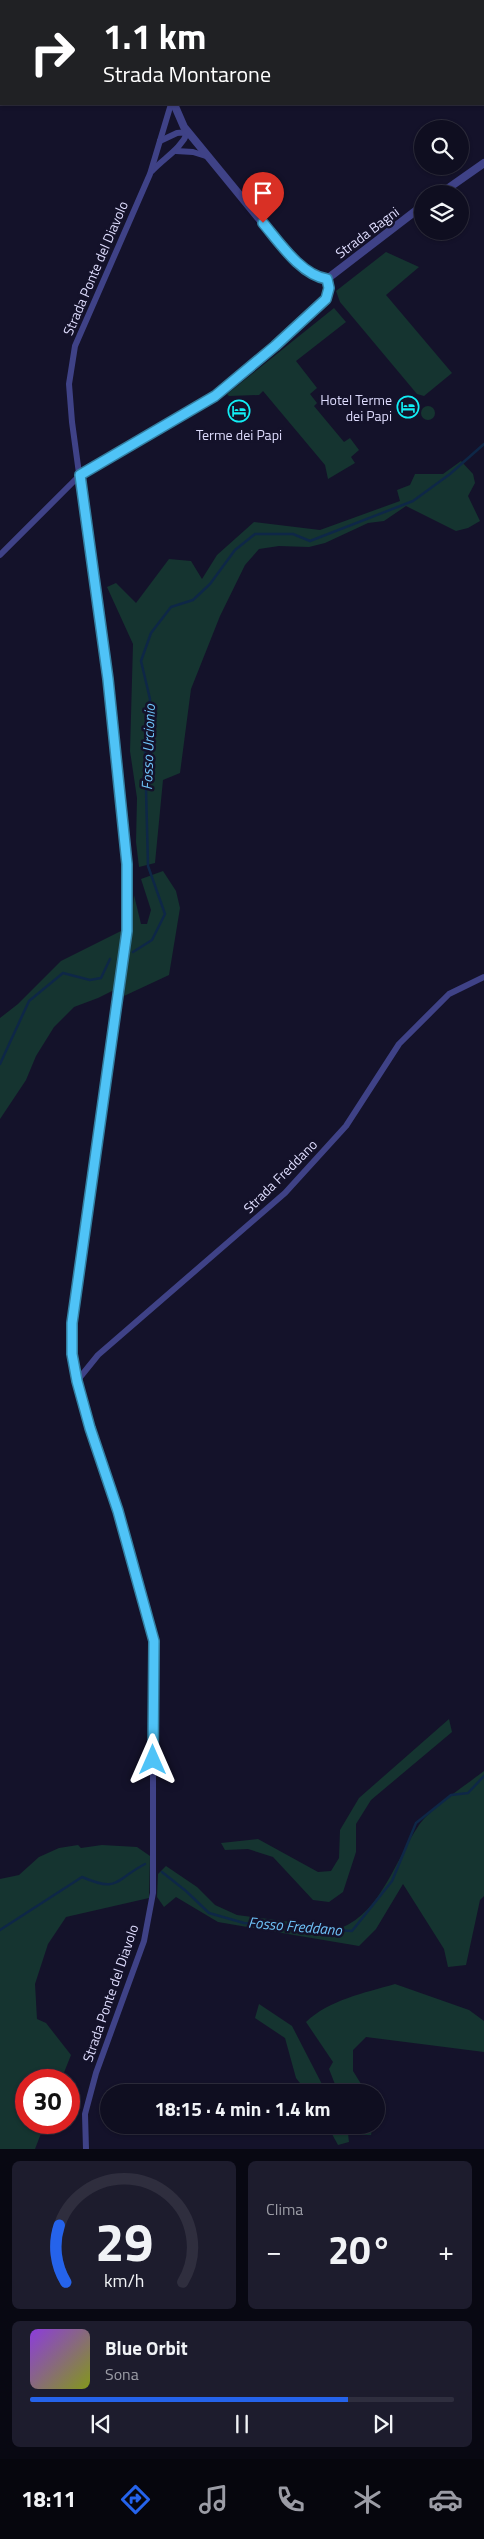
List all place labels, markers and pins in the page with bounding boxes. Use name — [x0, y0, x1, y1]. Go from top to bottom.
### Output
pin — [242, 172, 284, 223]
place label: Hotel Terme dei Papi — [320, 389, 392, 426]
hotel icon: Hotel Terme dei Papi — [396, 395, 420, 419]
hotel icon: Terme dei Papi — [227, 399, 251, 423]
place label: Terme dei Papi — [196, 424, 282, 445]

